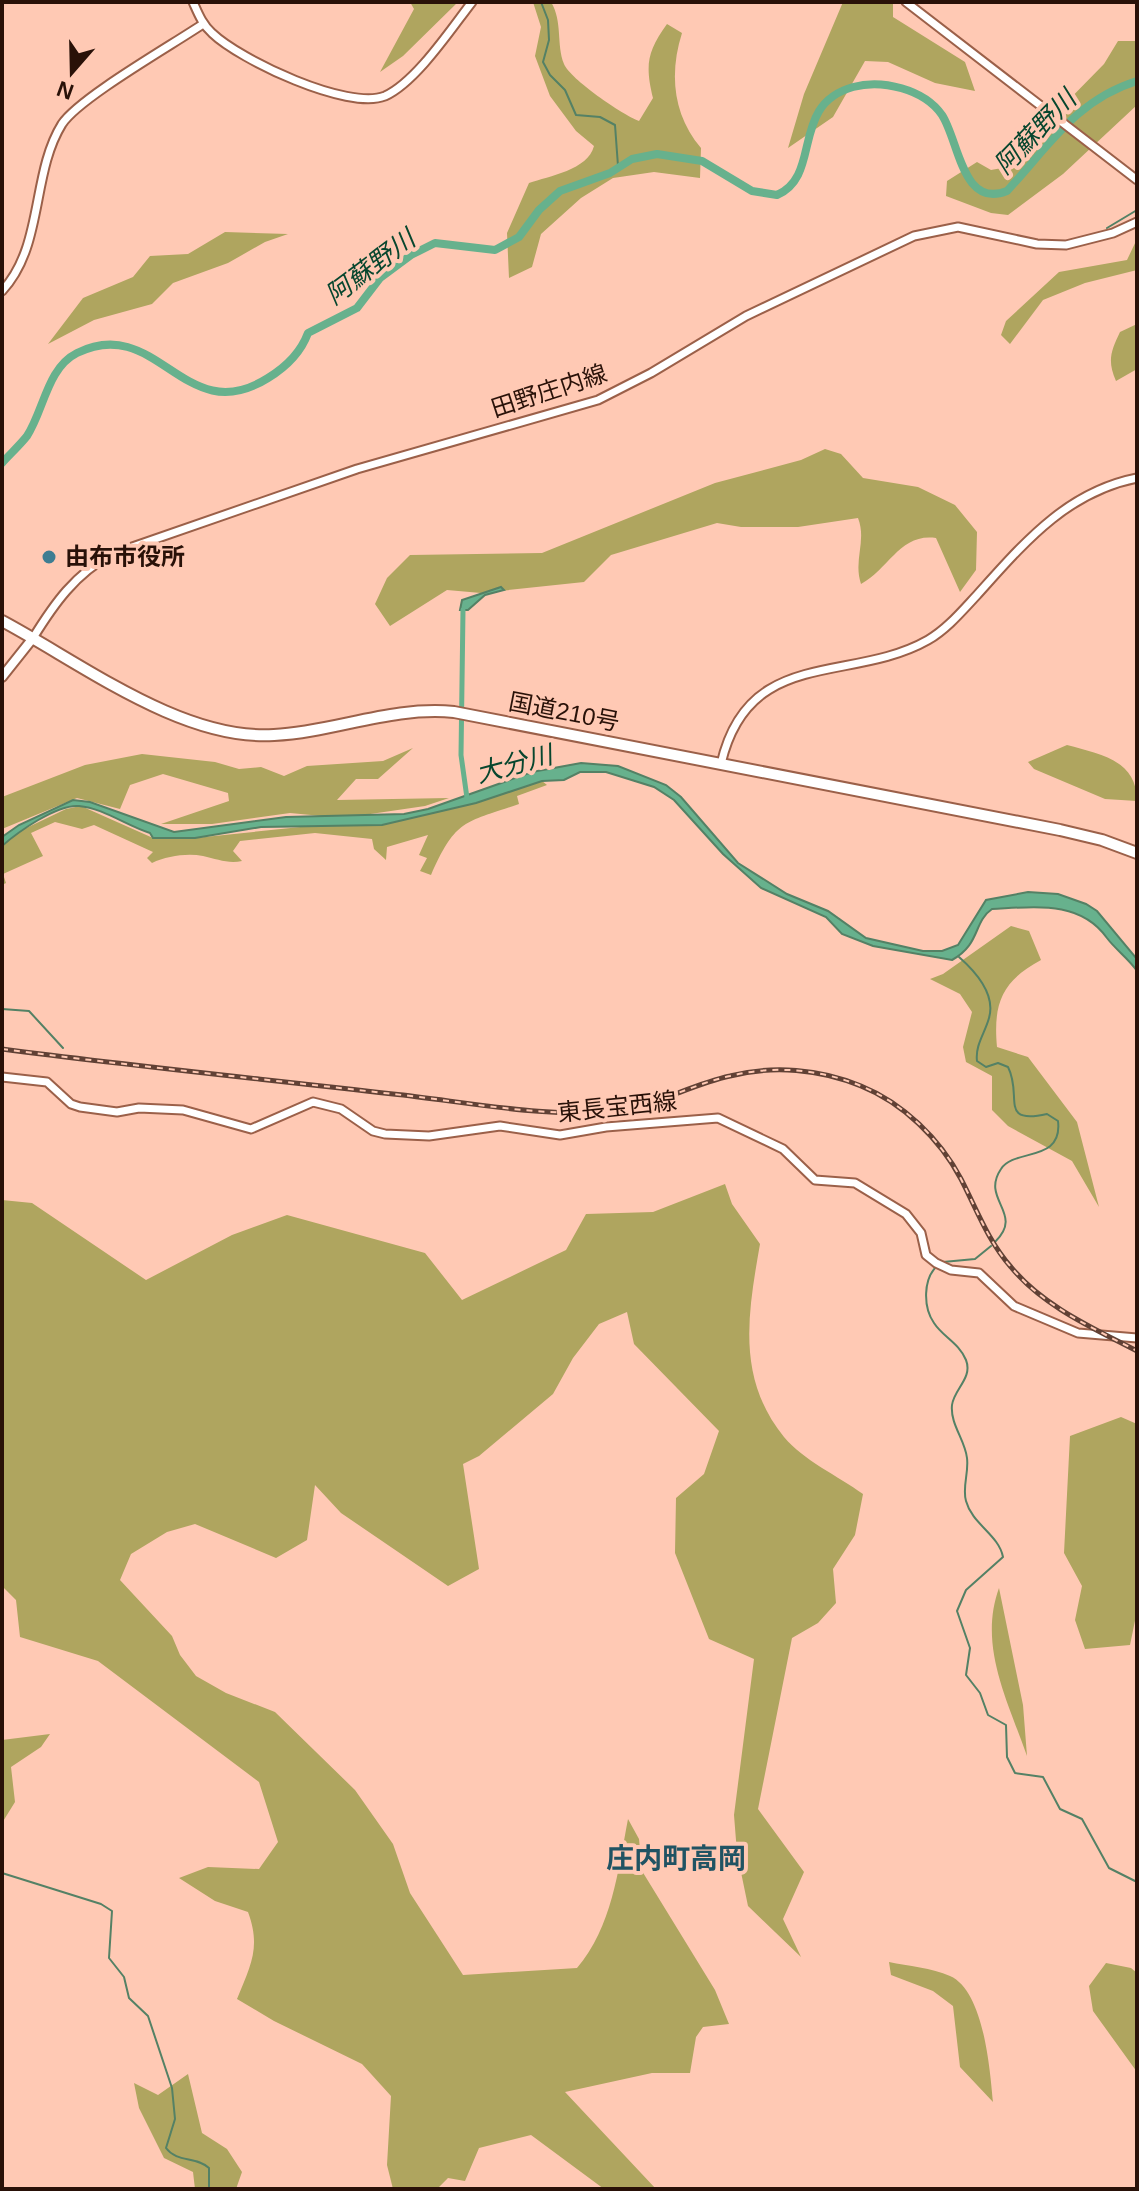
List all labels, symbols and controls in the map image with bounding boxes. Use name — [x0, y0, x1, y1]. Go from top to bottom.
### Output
north arrow — [32, 32, 112, 112]
text: N — [54, 76, 77, 105]
water label: 阿蘇野川 — [988, 82, 1084, 180]
water label: 阿蘇野川 — [319, 222, 423, 310]
street label: 田野庄内線 — [488, 359, 610, 422]
place label: 由布市役所 — [65, 543, 185, 570]
marker: 由布市役所 — [40, 548, 58, 566]
street label: 国道210号 — [507, 688, 622, 735]
water label: 大分川 — [472, 739, 558, 789]
street label: 東長宝西線 — [556, 1087, 678, 1126]
district label: 庄内町高岡 — [606, 1843, 746, 1874]

